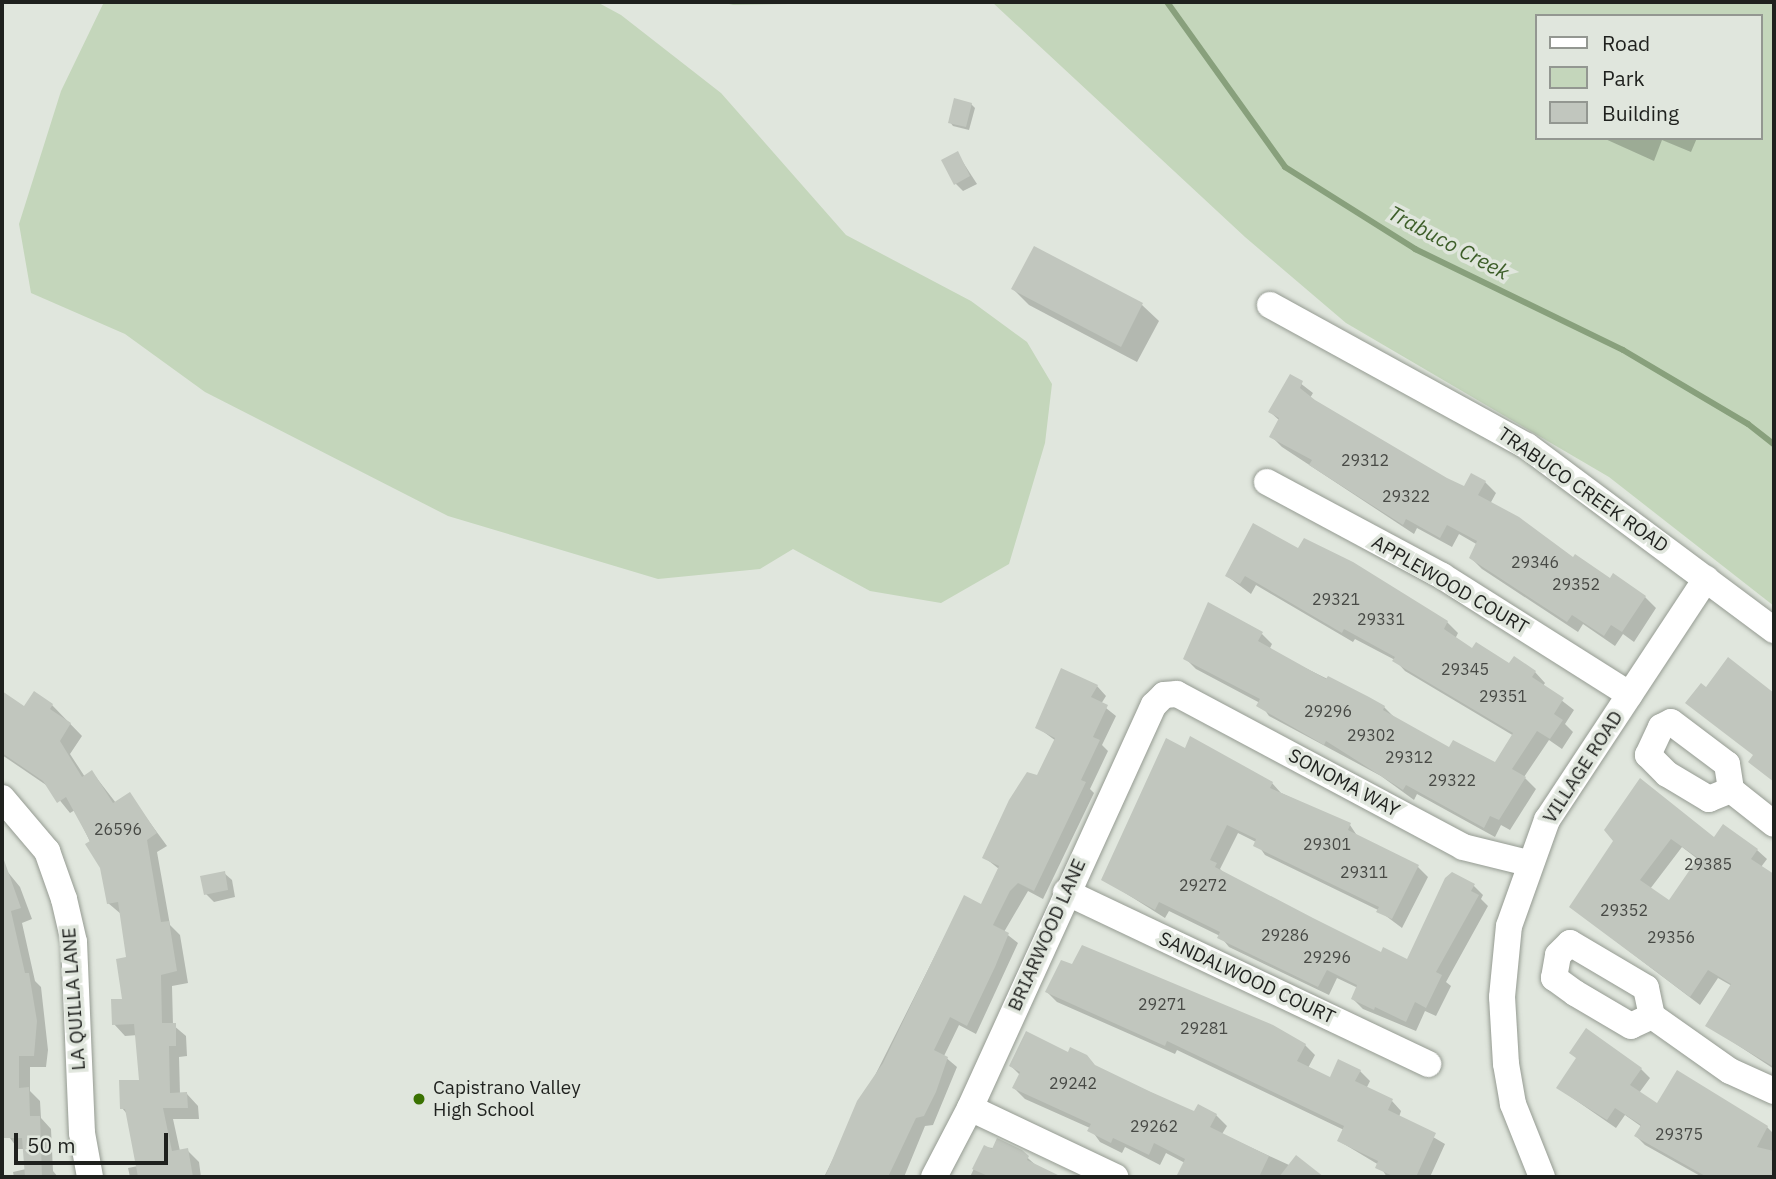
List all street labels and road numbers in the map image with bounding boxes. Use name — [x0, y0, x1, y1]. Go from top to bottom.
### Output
street label: TRABUCO CREEK ROAD — [1493, 423, 1673, 557]
street label: APPLEWOOD COURT — [1368, 531, 1532, 639]
street label: VILLAGE ROAD — [1538, 707, 1628, 827]
street label: SONOMA WAY — [1284, 744, 1404, 822]
street label: BRIARWOOD LANE — [1003, 855, 1091, 1015]
street label: LA QUILLA LANE — [58, 927, 90, 1071]
street label: SANDALWOOD COURT — [1155, 927, 1339, 1029]

